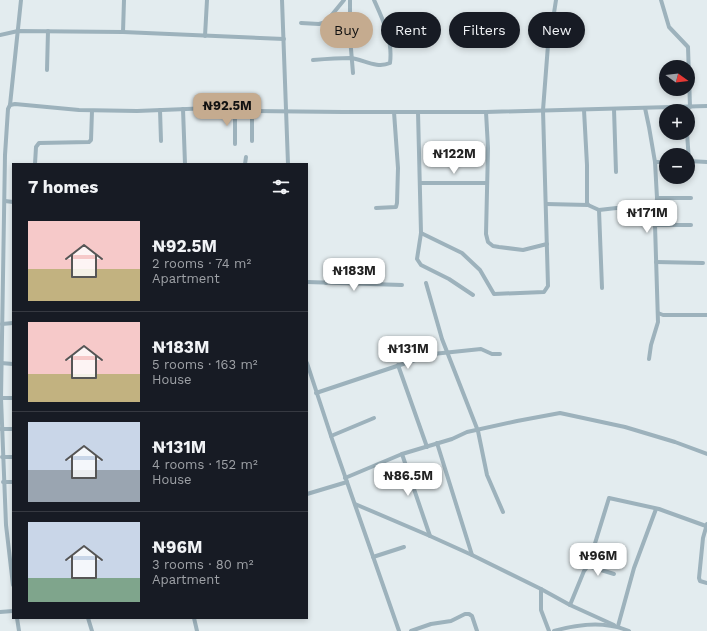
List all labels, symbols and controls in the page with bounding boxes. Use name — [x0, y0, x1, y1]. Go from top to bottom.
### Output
chip: Buy — [320, 12, 373, 48]
chip: Rent — [381, 12, 441, 48]
chip: Filters — [449, 12, 520, 48]
chip: New — [528, 12, 585, 48]
north arrow — [659, 60, 695, 96]
map controls — [659, 60, 695, 184]
pin: ₦92.5M — [194, 93, 260, 127]
text: ₦92.5M — [202, 98, 252, 113]
button: + — [659, 104, 695, 140]
pin: ₦122M — [426, 141, 482, 175]
text: ₦122M — [432, 146, 476, 161]
button: − — [659, 148, 695, 184]
icon: filters — [270, 176, 292, 198]
text: 7 homes — [28, 177, 98, 197]
pin: ₦171M — [619, 200, 675, 234]
text: ₦171M — [626, 205, 668, 220]
text: ₦92.5M — [152, 236, 217, 256]
icon: home — [60, 237, 108, 285]
text: 2 rooms · 74 m² — [152, 256, 251, 271]
pin: ₦183M — [326, 258, 382, 292]
text: ₦183M — [332, 263, 376, 278]
text: Apartment — [152, 271, 220, 286]
pin: ₦131M — [380, 336, 436, 370]
text: ₦183M — [152, 337, 209, 357]
icon: home — [60, 338, 108, 386]
text: ₦131M — [387, 341, 429, 356]
text: 5 rooms · 163 m² — [152, 357, 258, 372]
text: House — [152, 372, 192, 387]
text: ₦131M — [152, 437, 206, 457]
icon: home — [60, 438, 108, 486]
text: 4 rooms · 152 m² — [152, 457, 258, 472]
pin: ₦86.5M — [375, 463, 441, 497]
text: ₦86.5M — [383, 468, 433, 483]
text: House — [152, 472, 192, 487]
text: ₦96M — [152, 537, 202, 557]
icon: home — [60, 538, 108, 586]
pin: ₦96M — [574, 543, 622, 577]
text: ₦96M — [579, 548, 617, 563]
text: 3 rooms · 80 m² — [152, 557, 253, 572]
text: Apartment — [152, 572, 220, 587]

